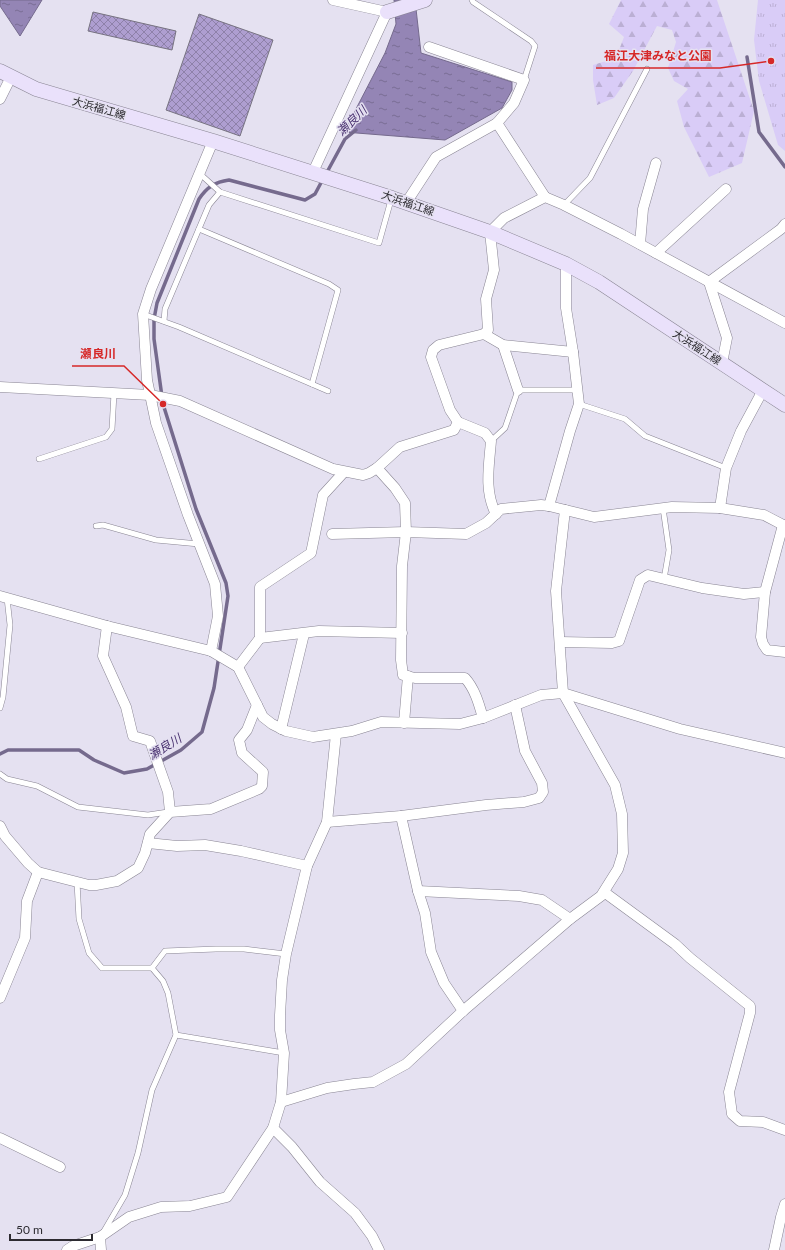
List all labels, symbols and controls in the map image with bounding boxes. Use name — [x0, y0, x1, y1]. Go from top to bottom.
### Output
callout: 福江大津みなと公園 — [596, 44, 720, 68]
text: 福江大津みなと公園 — [604, 48, 712, 63]
street label: 大浜福江線 — [71, 94, 127, 121]
water label: 瀬良川 — [333, 101, 371, 139]
street label: 大浜福江線 — [380, 187, 436, 218]
street label: 大浜福江線 — [671, 326, 724, 367]
callout: 瀬良川 — [72, 342, 124, 366]
text: 瀬良川 — [80, 346, 116, 361]
water label: 瀬良川 — [145, 730, 186, 762]
scale bar — [10, 1216, 92, 1242]
text: 50 m — [16, 1222, 43, 1237]

